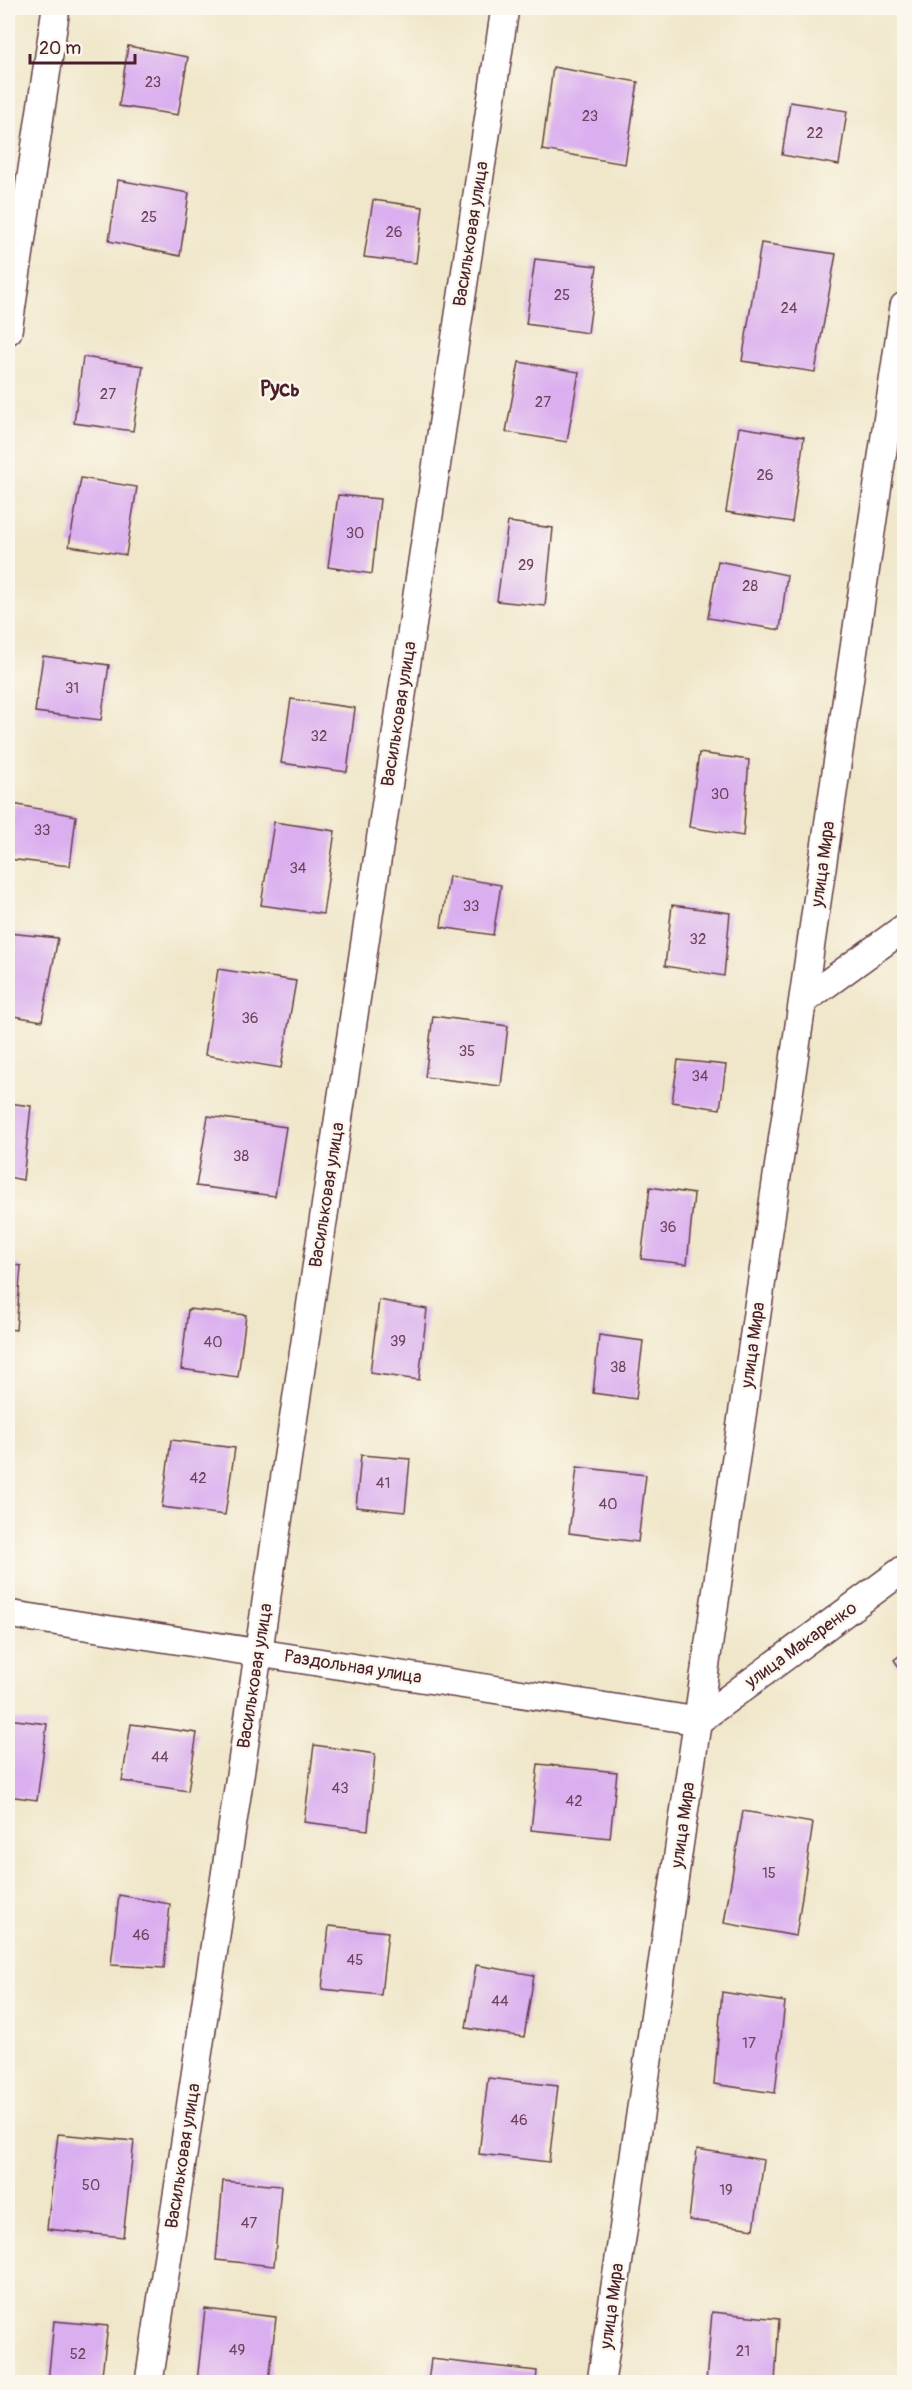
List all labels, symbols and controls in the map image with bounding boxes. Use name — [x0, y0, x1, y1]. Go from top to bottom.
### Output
scale bar — [30, 27, 135, 65]
text: 20 m — [39, 37, 81, 60]
house number: 23 — [145, 73, 161, 92]
house number: 23 — [582, 107, 598, 126]
house number: 22 — [807, 124, 823, 143]
street label: Васильковая улица — [448, 160, 494, 308]
house number: 25 — [141, 208, 157, 227]
house number: 26 — [385, 223, 403, 242]
house number: 25 — [554, 286, 570, 305]
house number: 24 — [780, 299, 798, 318]
district label: Русь — [260, 376, 300, 403]
house number: 27 — [100, 385, 116, 404]
house number: 27 — [535, 393, 551, 412]
house number: 26 — [756, 466, 774, 485]
house number: 30 — [346, 524, 364, 543]
house number: 29 — [518, 556, 534, 575]
house number: 28 — [742, 577, 758, 596]
street label: Васильковая улица — [376, 640, 422, 788]
house number: 31 — [65, 679, 79, 698]
house number: 32 — [311, 727, 327, 746]
house number: 30 — [711, 785, 729, 804]
street label: улица Мира — [805, 820, 840, 909]
house number: 33 — [34, 821, 50, 840]
house number: 34 — [289, 859, 307, 878]
house number: 33 — [463, 897, 479, 916]
house number: 32 — [690, 930, 706, 949]
house number: 36 — [241, 1009, 259, 1028]
house number: 35 — [459, 1042, 475, 1061]
house number: 34 — [691, 1067, 709, 1086]
street label: Васильковая улица — [304, 1121, 350, 1269]
house number: 38 — [233, 1147, 249, 1166]
house number: 36 — [659, 1218, 677, 1237]
street label: улица Мира — [735, 1301, 770, 1390]
house number: 39 — [390, 1332, 406, 1351]
house number: 40 — [204, 1333, 222, 1352]
house number: 38 — [610, 1358, 626, 1377]
house number: 42 — [189, 1469, 207, 1488]
house number: 41 — [376, 1474, 390, 1493]
house number: 40 — [599, 1495, 617, 1514]
street label: улица Макаренко — [740, 1596, 862, 1694]
street label: Васильковая улица — [232, 1602, 278, 1750]
street label: Раздольная улица — [283, 1645, 423, 1689]
house number: 44 — [151, 1748, 169, 1767]
house number: 43 — [331, 1779, 349, 1798]
street label: улица Мира — [665, 1781, 700, 1870]
house number: 42 — [565, 1792, 583, 1811]
house number: 15 — [762, 1864, 776, 1883]
house number: 46 — [132, 1926, 150, 1945]
house number: 45 — [347, 1951, 363, 1970]
house number: 44 — [491, 1992, 509, 2011]
house number: 17 — [742, 2034, 756, 2053]
street label: Васильковая улица — [160, 2082, 206, 2230]
house number: 46 — [510, 2111, 528, 2130]
house number: 50 — [82, 2176, 100, 2195]
house number: 19 — [719, 2181, 733, 2200]
house number: 47 — [241, 2214, 257, 2233]
street label: улица Мира — [594, 2262, 629, 2351]
house number: 49 — [229, 2341, 245, 2360]
house number: 21 — [736, 2342, 750, 2361]
house number: 52 — [70, 2345, 86, 2364]

